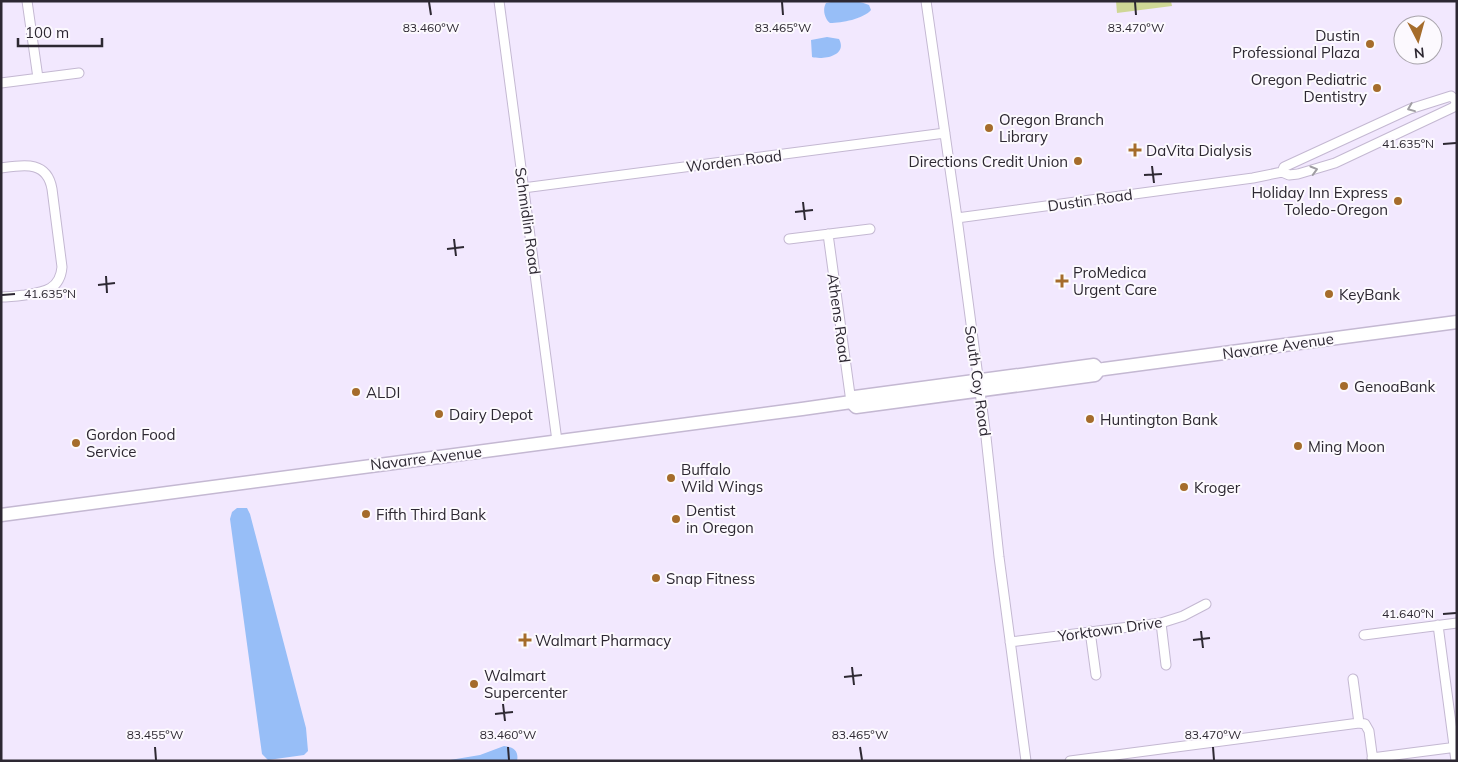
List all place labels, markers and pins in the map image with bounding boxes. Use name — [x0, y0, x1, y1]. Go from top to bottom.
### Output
place label: Dustin Professional Plaza — [1232, 26, 1360, 62]
marker: Dustin Professional Plaza — [1364, 38, 1376, 50]
place label: Oregon Pediatric Dentistry — [1251, 70, 1367, 106]
marker: Oregon Pediatric Dentistry — [1371, 82, 1383, 94]
place label: Oregon Branch Library — [999, 110, 1104, 146]
marker: Oregon Branch Library — [983, 122, 995, 134]
place label: DaVita Dialysis — [1146, 141, 1252, 160]
marker: DaVita Dialysis — [1128, 143, 1142, 157]
place label: Directions Credit Union — [909, 152, 1068, 171]
marker: Directions Credit Union — [1072, 155, 1084, 167]
place label: Holiday Inn Express Toledo-Oregon — [1251, 183, 1388, 219]
marker: Holiday Inn Express Toledo-Oregon — [1392, 195, 1404, 207]
place label: ProMedica Urgent Care — [1073, 263, 1157, 299]
marker: ProMedica Urgent Care — [1055, 274, 1069, 288]
place label: KeyBank — [1339, 285, 1400, 304]
marker: KeyBank — [1323, 288, 1335, 300]
place label: GenoaBank — [1354, 377, 1435, 396]
marker: GenoaBank — [1338, 380, 1350, 392]
place label: ALDI — [366, 383, 400, 402]
marker: ALDI — [350, 386, 362, 398]
place label: Dairy Depot — [449, 405, 533, 424]
marker: Dairy Depot — [433, 408, 445, 420]
place label: Huntington Bank — [1100, 410, 1218, 429]
marker: Huntington Bank — [1084, 413, 1096, 425]
place label: Gordon Food Service — [86, 425, 175, 461]
marker: Gordon Food Service — [70, 437, 82, 449]
place label: Ming Moon — [1308, 437, 1385, 456]
marker: Ming Moon — [1292, 440, 1304, 452]
place label: Buffalo Wild Wings — [681, 460, 763, 496]
marker: Buffalo Wild Wings — [665, 472, 677, 484]
place label: Kroger — [1194, 478, 1241, 497]
marker: Kroger — [1178, 481, 1190, 493]
place label: Dentist in Oregon — [686, 501, 754, 537]
place label: Fifth Third Bank — [376, 505, 486, 524]
marker: Fifth Third Bank — [360, 508, 372, 520]
marker: Dentist in Oregon — [670, 513, 682, 525]
place label: Snap Fitness — [666, 569, 755, 588]
marker: Snap Fitness — [650, 572, 662, 584]
place label: Walmart Pharmacy — [535, 631, 671, 650]
marker: Walmart Pharmacy — [519, 634, 531, 646]
place label: Walmart Supercenter — [484, 666, 568, 702]
marker: Walmart Supercenter — [468, 678, 480, 690]

